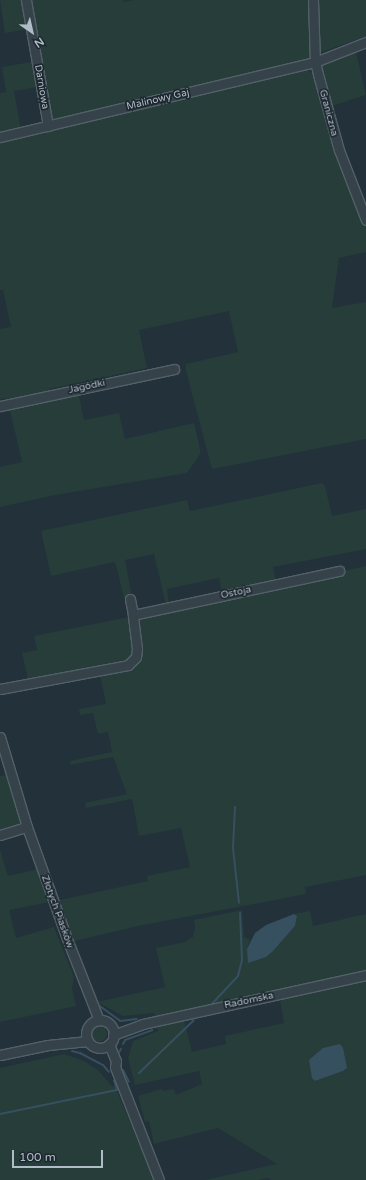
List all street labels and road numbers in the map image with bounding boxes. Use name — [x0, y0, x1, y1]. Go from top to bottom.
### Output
street label: Darniowa — [31, 64, 51, 110]
street label: Malinowy Gaj — [125, 87, 191, 113]
street label: Graniczna — [316, 88, 340, 138]
street label: Jagódki — [68, 377, 106, 397]
street label: Ostoja — [220, 584, 252, 602]
street label: Złotych Piasków — [38, 874, 76, 950]
street label: Radomska — [223, 990, 275, 1012]

